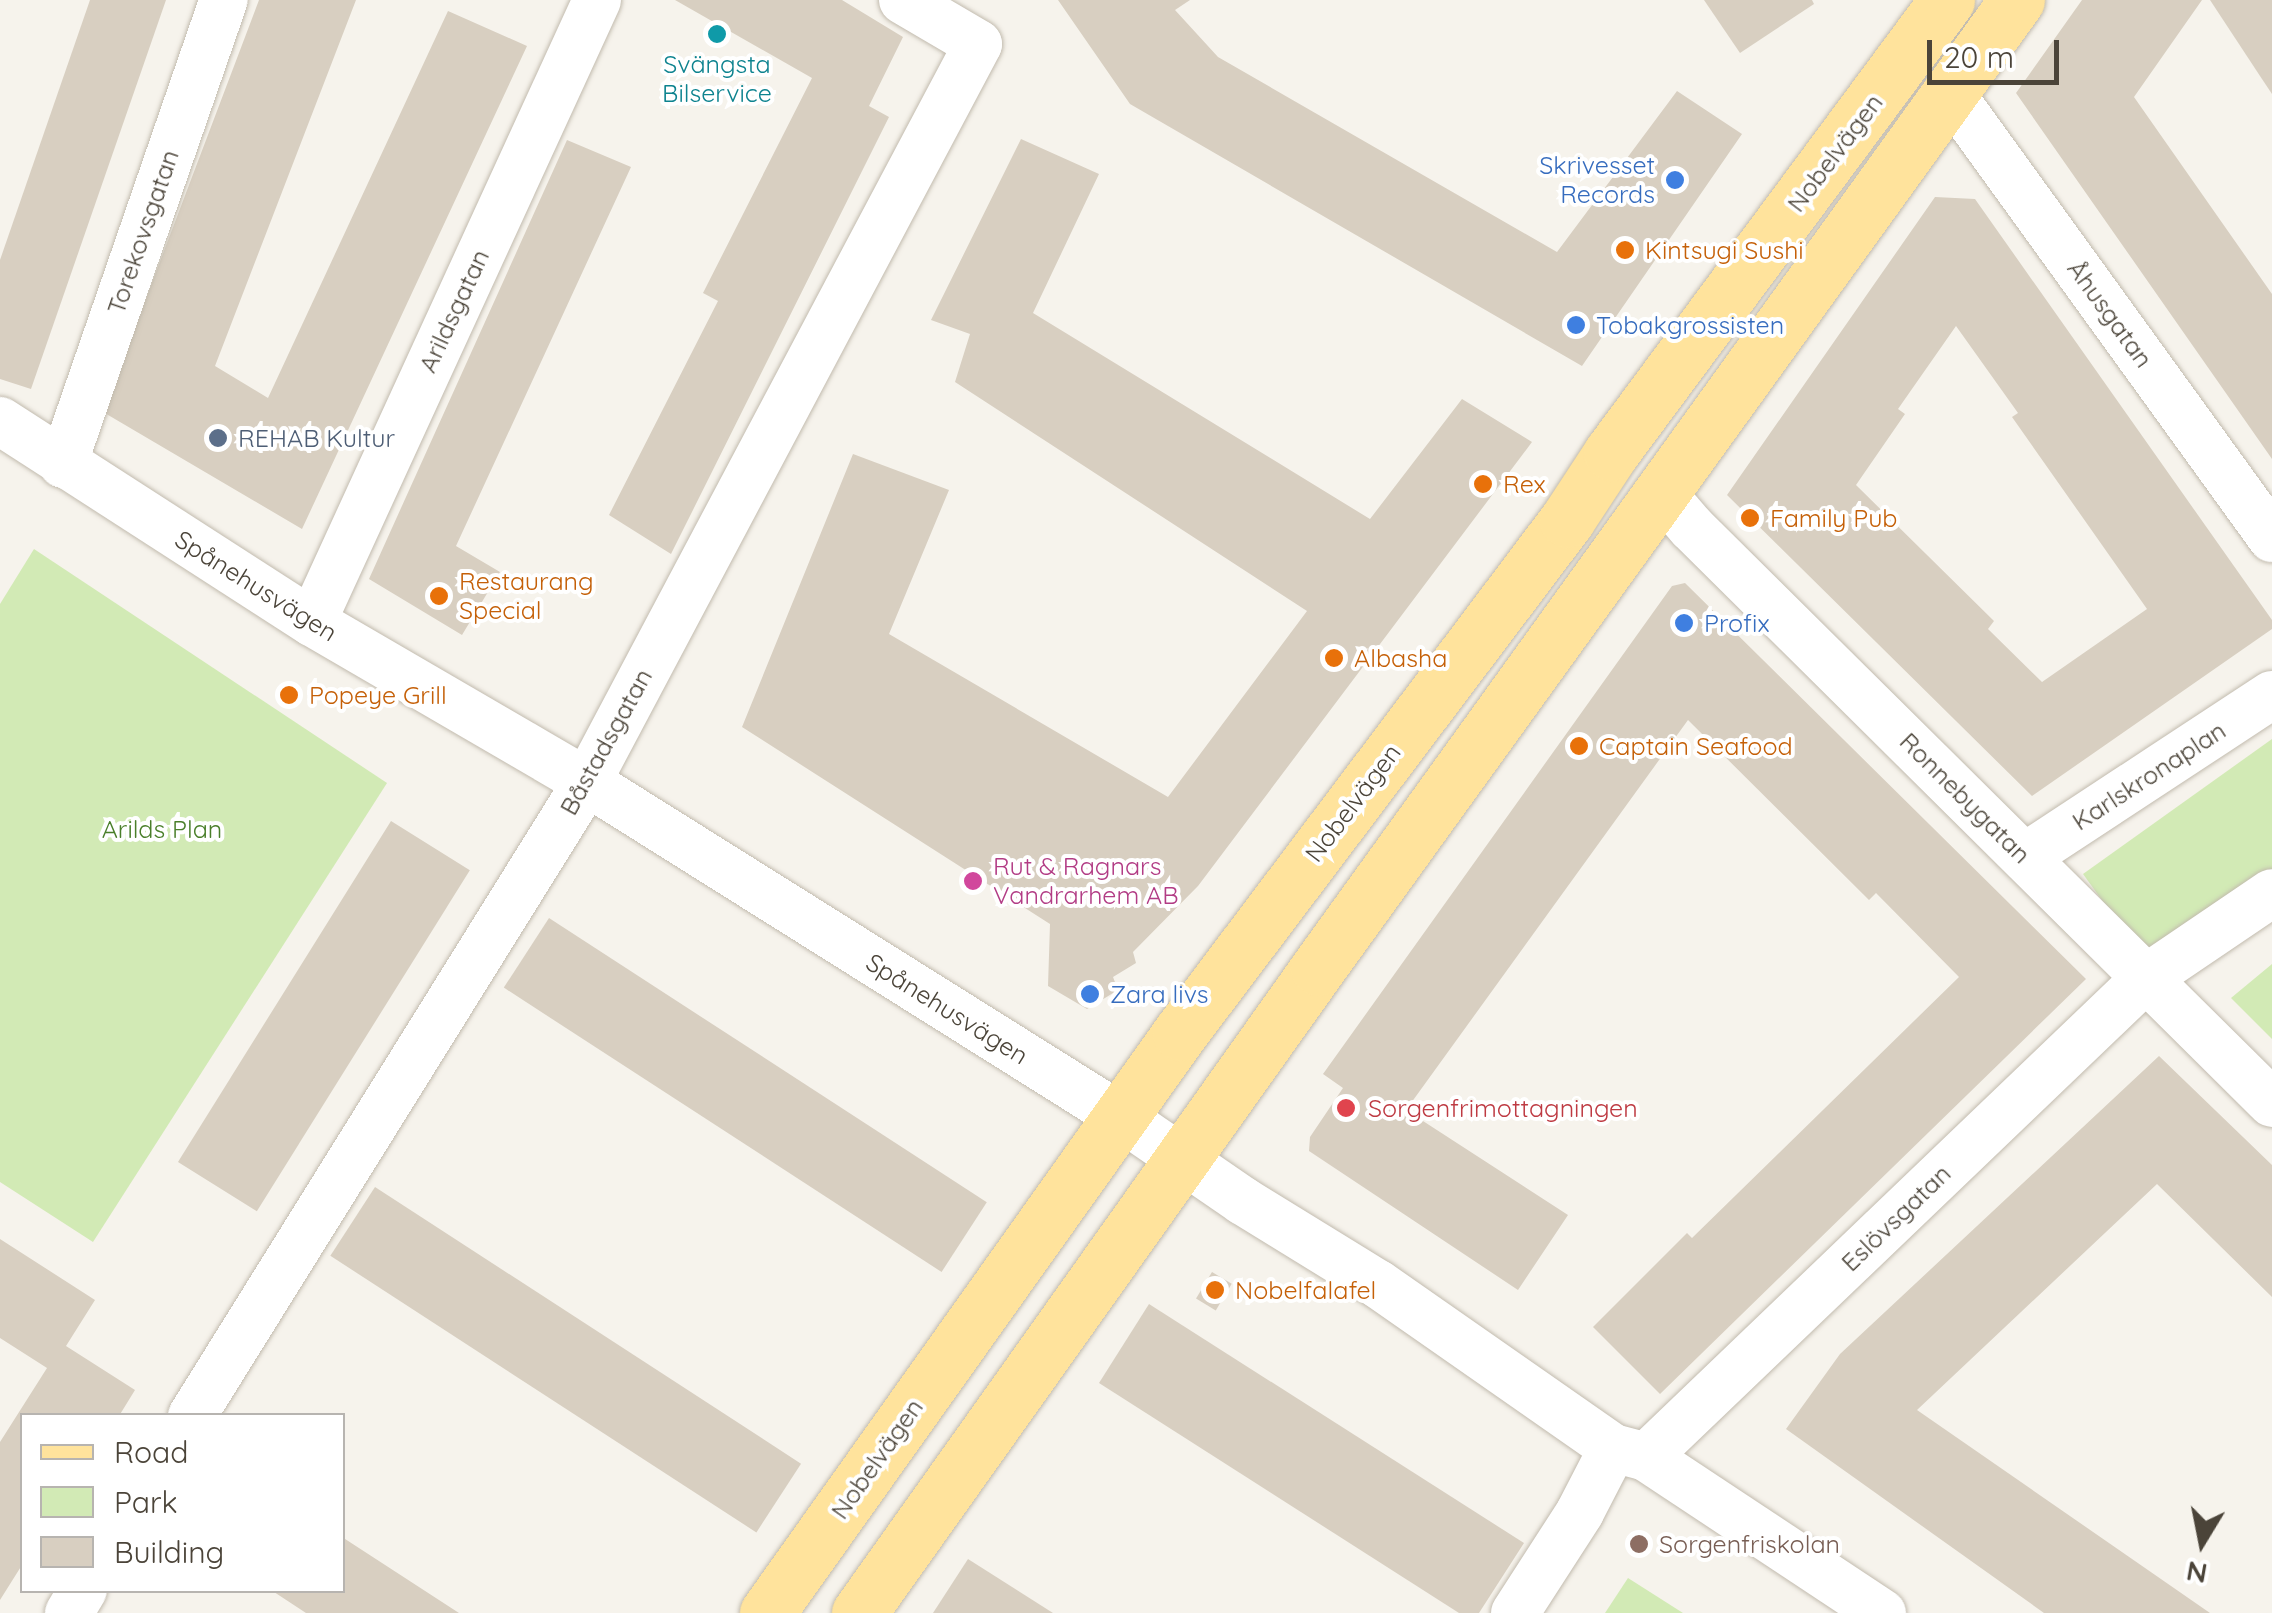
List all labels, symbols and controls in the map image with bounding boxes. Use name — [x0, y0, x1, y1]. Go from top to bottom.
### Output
scale bar — [1932, 20, 2064, 82]
marker: Svängsta Bilservice — [706, 23, 728, 45]
text: 20 m — [1944, 38, 2014, 76]
place label: Svängsta Bilservice — [662, 50, 772, 109]
street label: Nobelvägen — [1781, 88, 1889, 218]
street label: Torekovsgatan — [101, 146, 185, 318]
place label: Skrivesset Records — [1539, 151, 1655, 210]
marker: Skrivesset Records — [1664, 169, 1686, 191]
place label: Kintsugi Sushi — [1645, 235, 1804, 265]
marker: Kintsugi Sushi — [1614, 239, 1636, 261]
street label: Arildsgatan — [412, 245, 496, 377]
street label: Åhusgatan — [2061, 255, 2159, 373]
place label: Tobakgrossisten — [1596, 310, 1784, 340]
marker: Tobakgrossisten — [1565, 314, 1587, 336]
place label: REHAB Kultur — [238, 423, 395, 453]
marker: REHAB Kultur — [207, 427, 229, 449]
place label: Rex — [1503, 469, 1546, 499]
marker: Rex — [1472, 473, 1494, 495]
place label: Family Pub — [1770, 503, 1897, 533]
marker: Family Pub — [1739, 507, 1761, 529]
street label: Spånehusvägen — [170, 524, 342, 648]
place label: Restaurang Special — [459, 567, 594, 626]
marker: Restaurang Special — [428, 585, 450, 607]
place label: Profix — [1704, 608, 1769, 638]
marker: Profix — [1673, 612, 1695, 634]
place label: Albasha — [1354, 643, 1447, 673]
marker: Albasha — [1323, 647, 1345, 669]
street label: Båstadsgatan — [554, 664, 658, 820]
place label: Popeye Grill — [309, 680, 447, 710]
marker: Popeye Grill — [278, 684, 300, 706]
street label: Karlskronaplan — [2067, 715, 2231, 837]
street label: Ronnebygatan — [1893, 726, 2037, 870]
place label: Captain Seafood — [1599, 731, 1793, 761]
marker: Captain Seafood — [1568, 735, 1590, 757]
street label: Nobelvägen — [1299, 738, 1407, 868]
park label: Arilds Plan — [102, 814, 222, 844]
place label: Rut & Ragnars Vandrarhem AB — [993, 852, 1179, 911]
marker: Rut & Ragnars Vandrarhem AB — [962, 870, 984, 892]
street label: Spånehusvägen — [861, 947, 1033, 1071]
place label: Zara livs — [1110, 979, 1208, 1009]
marker: Zara livs — [1079, 983, 1101, 1005]
place label: Sorgenfrimottagningen — [1368, 1093, 1638, 1123]
marker: Sorgenfrimottagningen — [1333, 1095, 1359, 1121]
street label: Eslövsgatan — [1835, 1159, 1957, 1277]
place label: Nobelfalafel — [1235, 1275, 1376, 1305]
marker: Nobelfalafel — [1204, 1279, 1226, 1301]
street label: Nobelvägen — [825, 1393, 929, 1525]
legend — [20, 1413, 345, 1593]
text: Road — [114, 1433, 188, 1471]
text: Park — [114, 1483, 178, 1521]
north arrow — [2152, 1493, 2252, 1593]
place label: Sorgenfriskolan — [1659, 1529, 1840, 1559]
text: Building — [114, 1533, 224, 1571]
marker: Sorgenfriskolan — [1628, 1533, 1650, 1555]
text: N — [2184, 1554, 2210, 1592]

